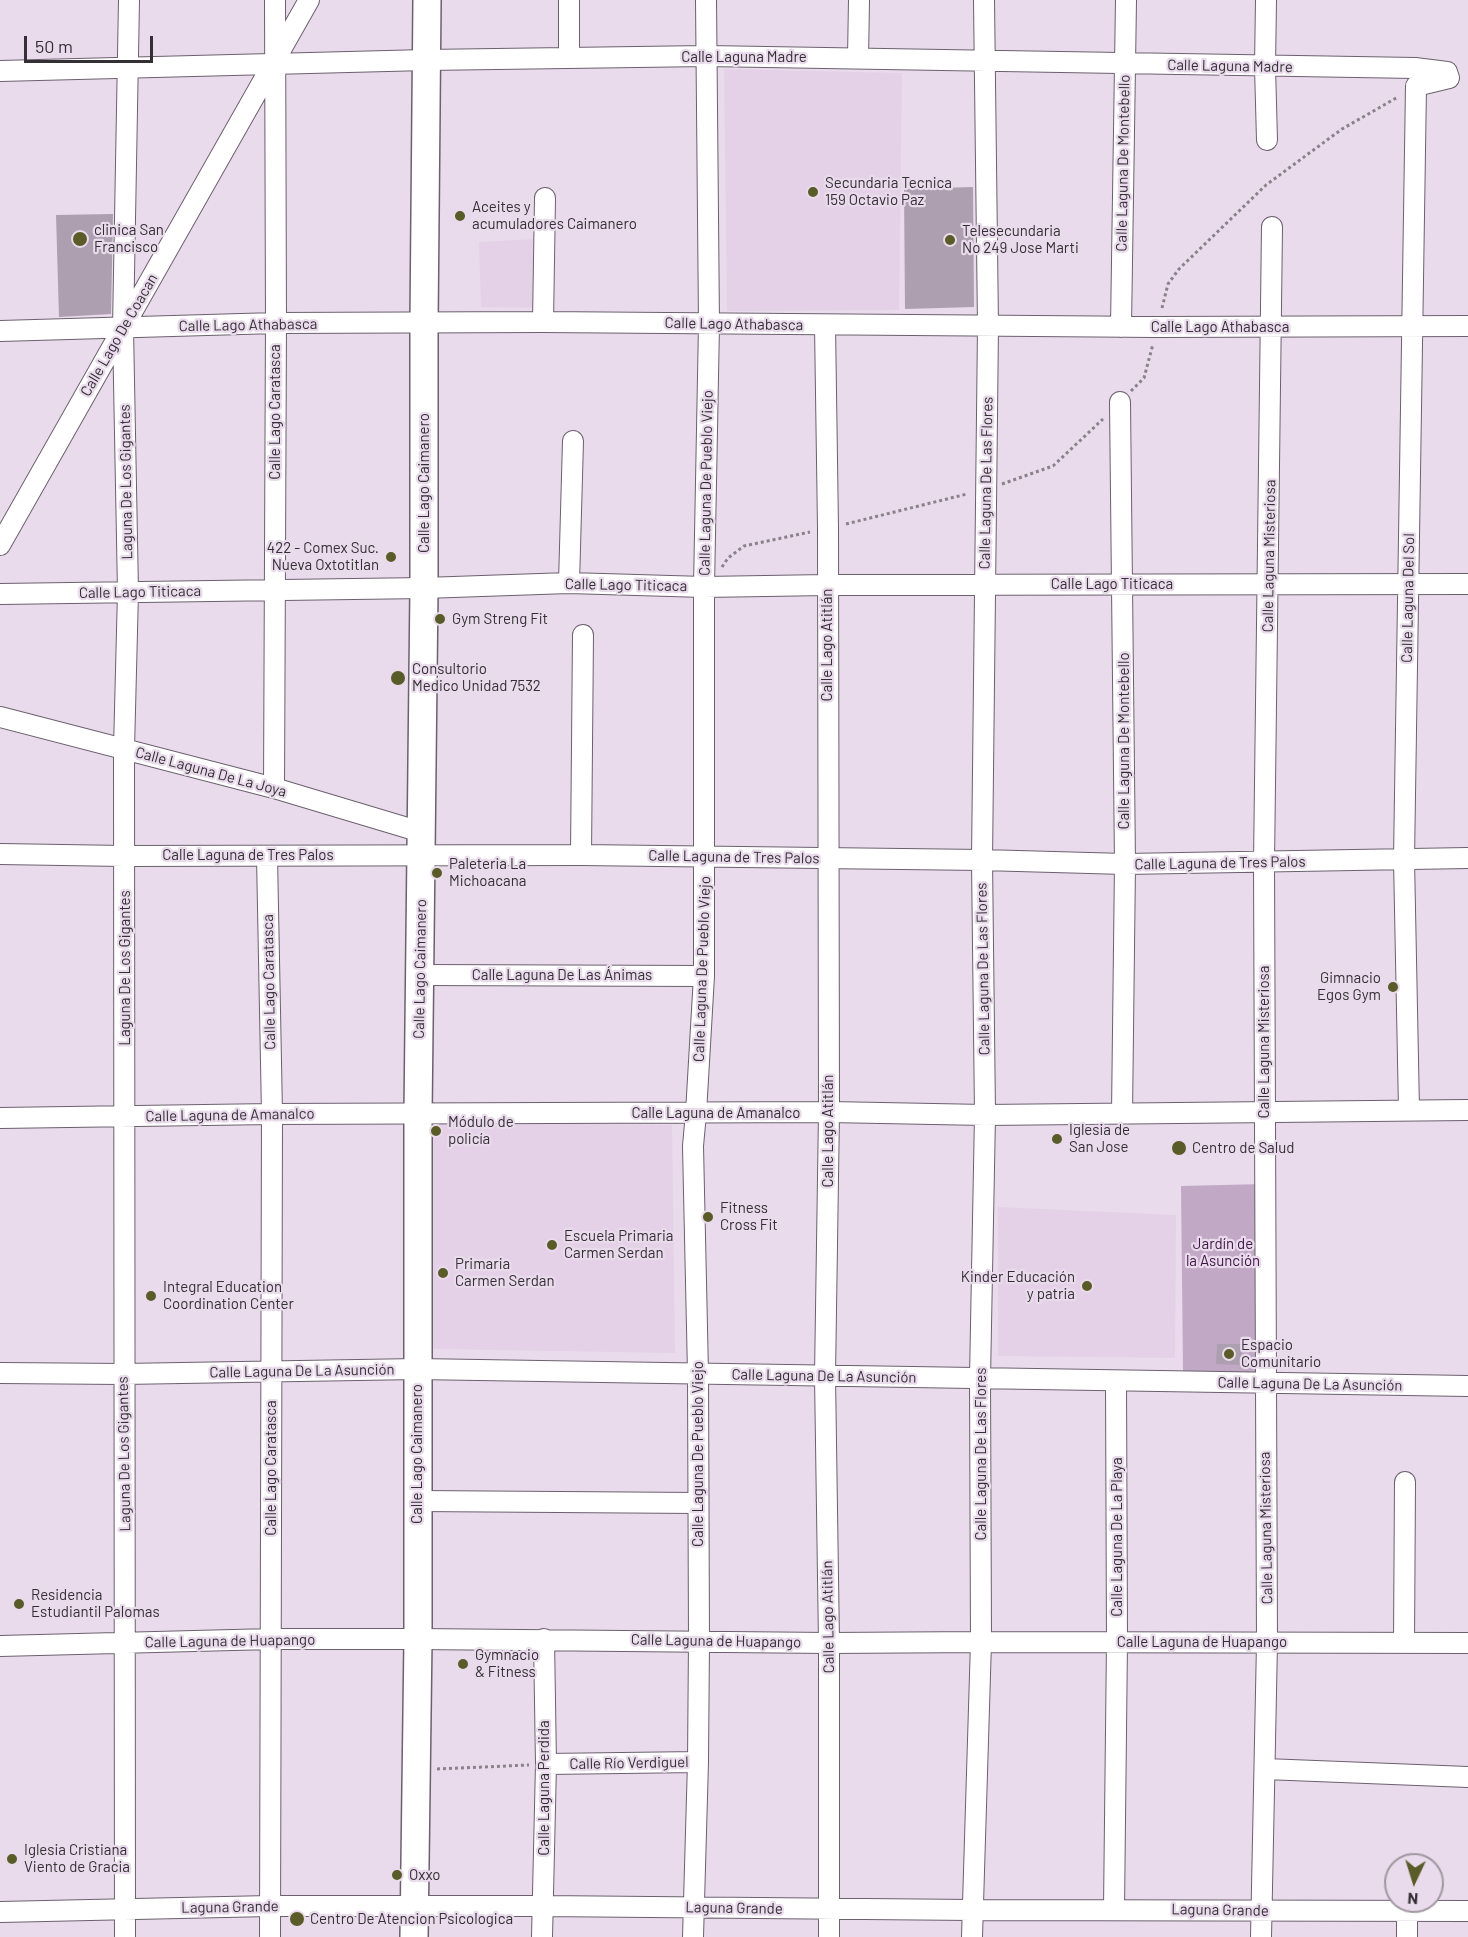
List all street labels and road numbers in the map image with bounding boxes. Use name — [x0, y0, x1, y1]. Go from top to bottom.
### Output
street label: Calle Laguna Madre — [681, 48, 807, 66]
street label: Calle Laguna Madre — [1167, 56, 1293, 76]
street label: Calle Laguna De Montebello — [1112, 74, 1134, 252]
street label: Calle Lago De Coacan — [77, 270, 161, 400]
street label: Calle Lago Athabasca — [665, 314, 803, 334]
street label: Calle Lago Athabasca — [179, 315, 317, 335]
street label: Calle Lago Athabasca — [1151, 318, 1289, 336]
street label: Calle Lago Caratasca — [266, 344, 284, 480]
street label: Calle Laguna De Pueblo Viejo — [695, 390, 717, 576]
street label: Calle Laguna De Las Flores — [975, 396, 997, 570]
street label: Laguna De Los Gigantes — [116, 404, 136, 560]
street label: Calle Lago Caimanero — [415, 413, 433, 553]
street label: Calle Laguna Misteriosa — [1259, 479, 1279, 633]
street label: Calle Laguna Del Sol — [1398, 533, 1418, 663]
street label: Calle Lago Titicaca — [565, 575, 687, 595]
street label: Calle Lago Titicaca — [1051, 575, 1173, 593]
street label: Calle Lago Titicaca — [79, 582, 201, 602]
street label: Calle Lago Atitlán — [818, 589, 836, 701]
street label: Calle Laguna De Montebello — [1115, 652, 1133, 830]
street label: Calle Laguna De La Joya — [133, 743, 289, 801]
street label: Calle Laguna de Tres Palos — [162, 846, 334, 864]
street label: Calle Laguna de Tres Palos — [648, 847, 820, 867]
street label: Calle Laguna de Tres Palos — [1134, 853, 1306, 873]
street label: Calle Laguna De Pueblo Viejo — [690, 876, 714, 1062]
street label: Calle Laguna De Las Flores — [972, 882, 994, 1056]
street label: Laguna De Los Gigantes — [116, 890, 134, 1046]
street label: Calle Lago Caimanero — [410, 899, 430, 1039]
street label: Calle Lago Caratasca — [259, 914, 279, 1050]
street label: Calle Laguna De Las Ánimas — [472, 966, 652, 984]
street label: Calle Laguna Misteriosa — [1255, 966, 1273, 1118]
street label: Calle Lago Atitlán — [819, 1075, 837, 1187]
street label: Calle Laguna de Amanalco — [631, 1104, 801, 1122]
street label: Calle Laguna de Amanalco — [145, 1105, 315, 1125]
street label: Calle Laguna De La Asunción — [209, 1360, 395, 1382]
street label: Calle Laguna De Pueblo Viejo — [689, 1361, 707, 1547]
street label: Calle Laguna De La Asunción — [731, 1365, 917, 1387]
street label: Calle Laguna De Las Flores — [972, 1368, 990, 1540]
street label: Calle Laguna De La Asunción — [1217, 1373, 1403, 1395]
street label: Laguna De Los Gigantes — [114, 1376, 134, 1532]
street label: Calle Lago Caimanero — [408, 1384, 426, 1524]
street label: Calle Lago Caratasca — [262, 1400, 280, 1536]
street label: Calle Laguna Misteriosa — [1256, 1451, 1276, 1605]
street label: Calle Laguna De La Playa — [1108, 1457, 1126, 1617]
street label: Calle Lago Atitlán — [818, 1560, 838, 1674]
street label: Calle Laguna de Huapango — [145, 1631, 315, 1651]
street label: Calle Laguna de Huapango — [631, 1631, 801, 1651]
street label: Calle Laguna de Huapango — [1117, 1633, 1287, 1651]
street label: Calle Laguna Perdida — [535, 1720, 553, 1856]
street label: Calle Río Verdiguel — [569, 1753, 689, 1773]
street label: Laguna Grande — [181, 1897, 279, 1917]
street label: Laguna Grande — [685, 1898, 783, 1918]
street label: Laguna Grande — [1171, 1900, 1269, 1920]

